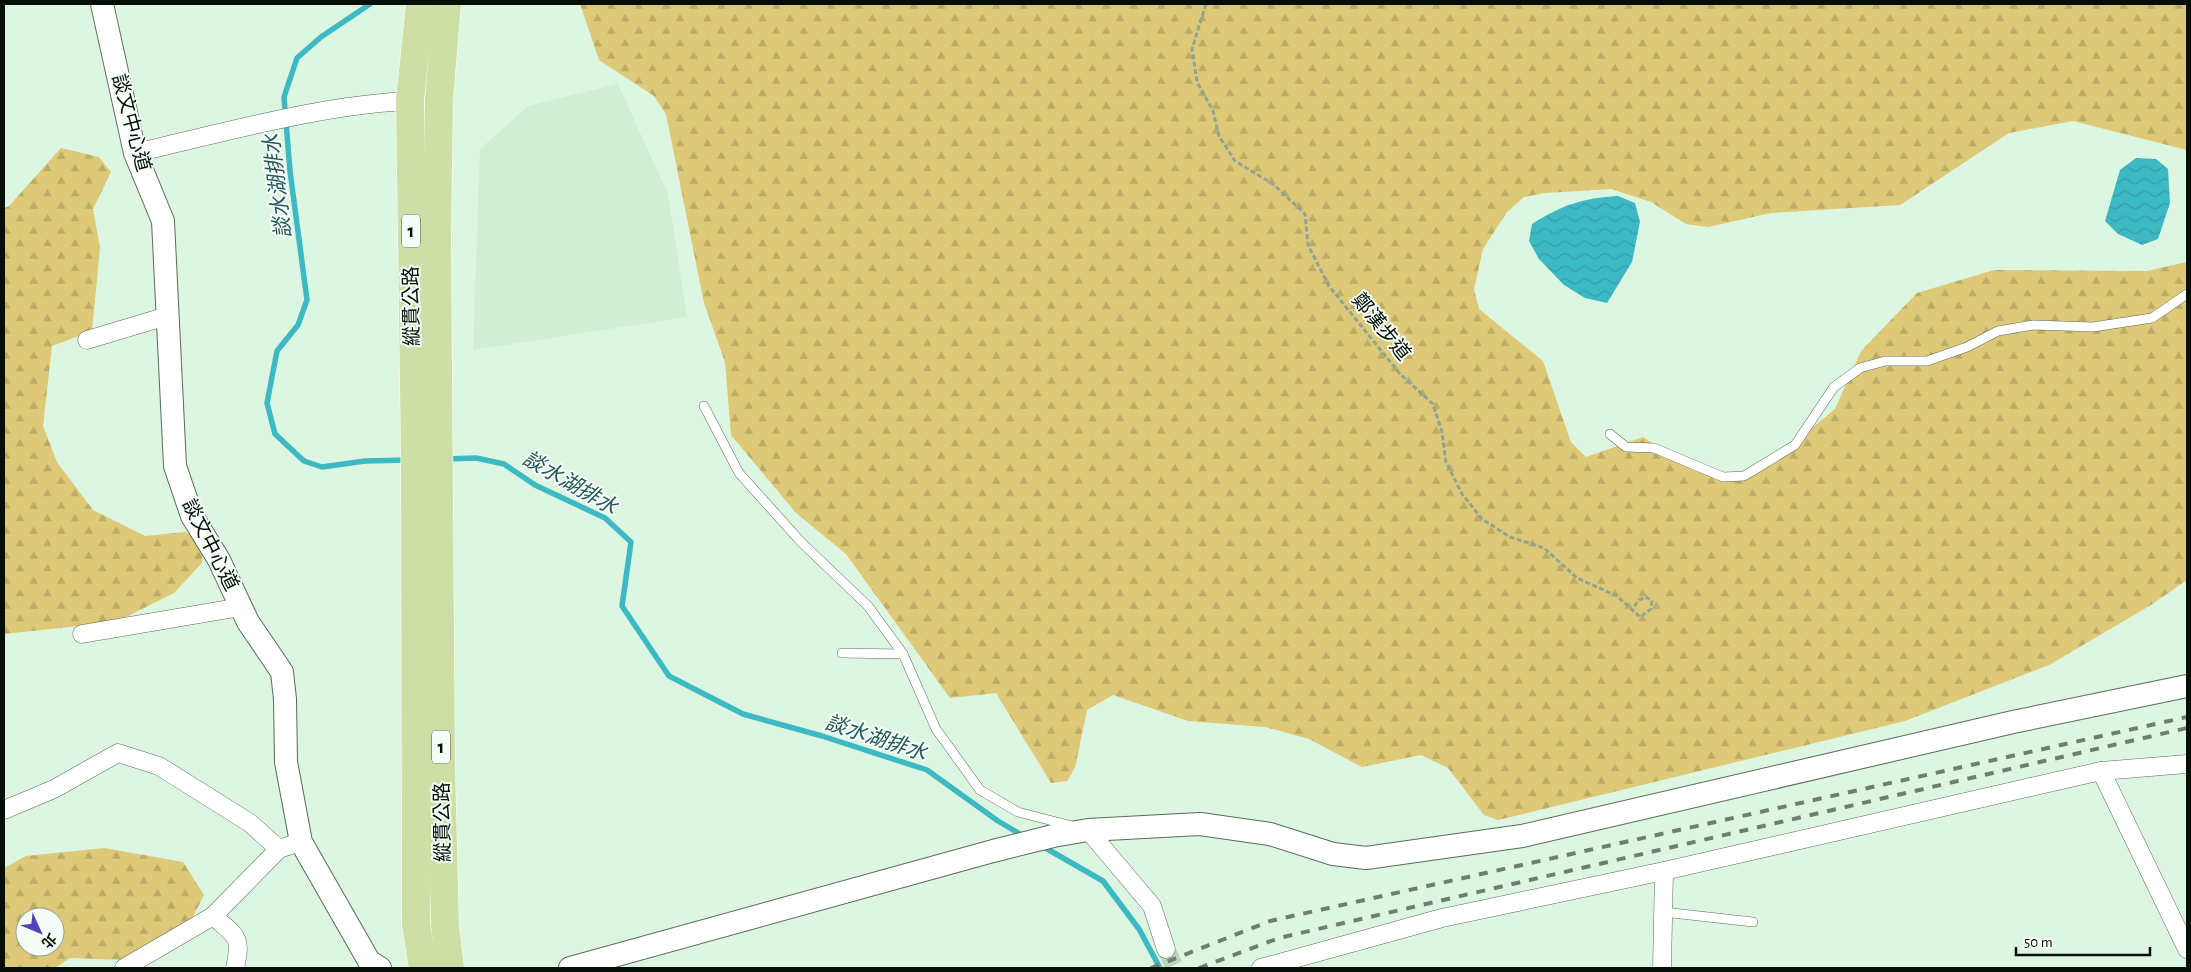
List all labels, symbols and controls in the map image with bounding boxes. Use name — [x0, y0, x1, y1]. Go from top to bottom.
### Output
street label: 談文中心道 — [108, 72, 155, 174]
water label: 談水湖排水 — [260, 132, 295, 240]
road number: 1 — [402, 215, 420, 248]
street label: 縱貫公路 — [400, 266, 423, 346]
street label: 鄭漢步道 — [1348, 289, 1415, 364]
water label: 談水湖排水 — [519, 447, 622, 519]
street label: 談文中心道 — [178, 495, 243, 594]
water label: 談水湖排水 — [823, 711, 930, 765]
road number: 1 — [432, 730, 450, 764]
street label: 縱貫公路 — [431, 782, 454, 862]
north arrow — [15, 907, 65, 957]
scale bar — [2016, 924, 2150, 956]
text: 北 — [39, 930, 59, 951]
text: 50 m — [2024, 935, 2053, 950]

